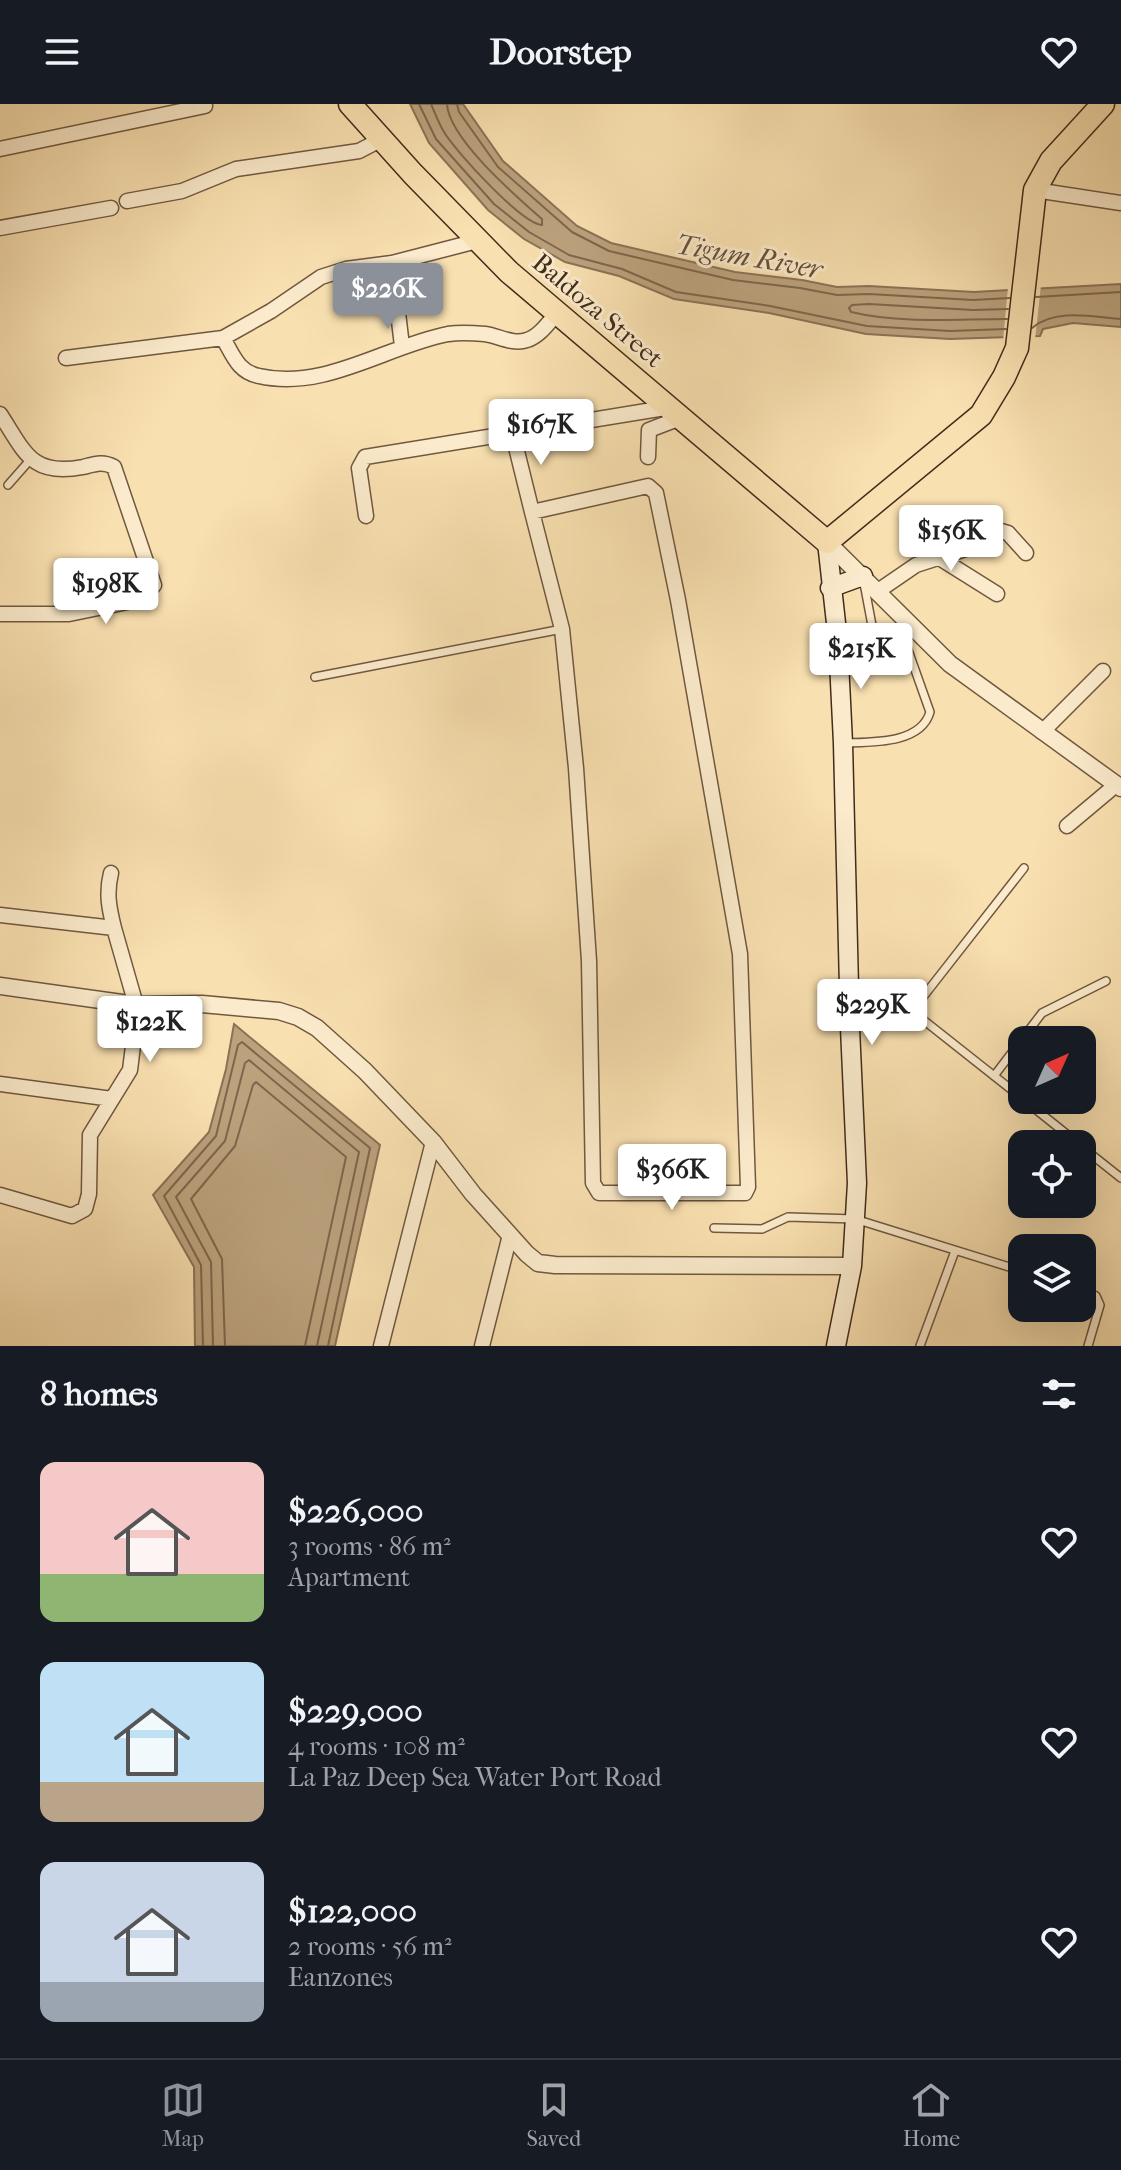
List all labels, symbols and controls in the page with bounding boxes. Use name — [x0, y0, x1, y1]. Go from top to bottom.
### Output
icon: menu — [40, 30, 84, 74]
icon: heart — [1037, 30, 1081, 74]
text: Doorstep — [489, 31, 632, 73]
water label: Tigum River — [673, 227, 827, 286]
street label: Baldoza Street — [526, 247, 670, 374]
pin: $226K — [332, 263, 444, 331]
text: $226K — [351, 273, 425, 304]
pin: $167K — [485, 399, 597, 467]
text: $167K — [507, 409, 575, 440]
pin: $156K — [895, 505, 1007, 573]
text: $156K — [917, 515, 985, 546]
pin: $198K — [50, 558, 162, 626]
text: $198K — [71, 568, 141, 599]
pin: $215K — [805, 623, 917, 691]
text: $215K — [828, 633, 895, 664]
pin: $229K — [816, 979, 928, 1047]
text: $229K — [835, 989, 909, 1020]
pin: $122K — [94, 996, 206, 1064]
text: $122K — [115, 1006, 185, 1037]
north arrow — [1008, 1026, 1096, 1114]
map controls — [1008, 1026, 1096, 1322]
button: locate — [1008, 1130, 1096, 1218]
pin: $366K — [616, 1144, 728, 1212]
text: $366K — [636, 1154, 708, 1185]
button: layers — [1008, 1234, 1096, 1322]
icon: filters — [1037, 1372, 1081, 1416]
text: 8 homes — [40, 1374, 158, 1414]
text: $226,000 — [288, 1491, 423, 1531]
icon: home — [104, 1494, 200, 1590]
icon: heart — [1037, 1520, 1081, 1564]
text: 3 rooms · 86 m² — [288, 1531, 451, 1562]
text: Apartment — [288, 1562, 410, 1593]
text: $229,000 — [288, 1691, 423, 1731]
icon: home — [104, 1694, 200, 1790]
icon: heart — [1037, 1720, 1081, 1764]
text: 4 rooms · 108 m² — [288, 1731, 465, 1762]
text: La Paz Deep Sea Water Port Road — [288, 1762, 662, 1793]
text: $122,000 — [288, 1891, 417, 1931]
icon: home — [104, 1894, 200, 1990]
icon: heart — [1037, 1920, 1081, 1964]
text: 2 rooms · 56 m² — [288, 1931, 452, 1962]
text: Eanzones — [288, 1962, 393, 1993]
tab: Map — [161, 2078, 205, 2152]
tab: Saved — [527, 2078, 581, 2152]
tab: Home — [903, 2078, 960, 2152]

